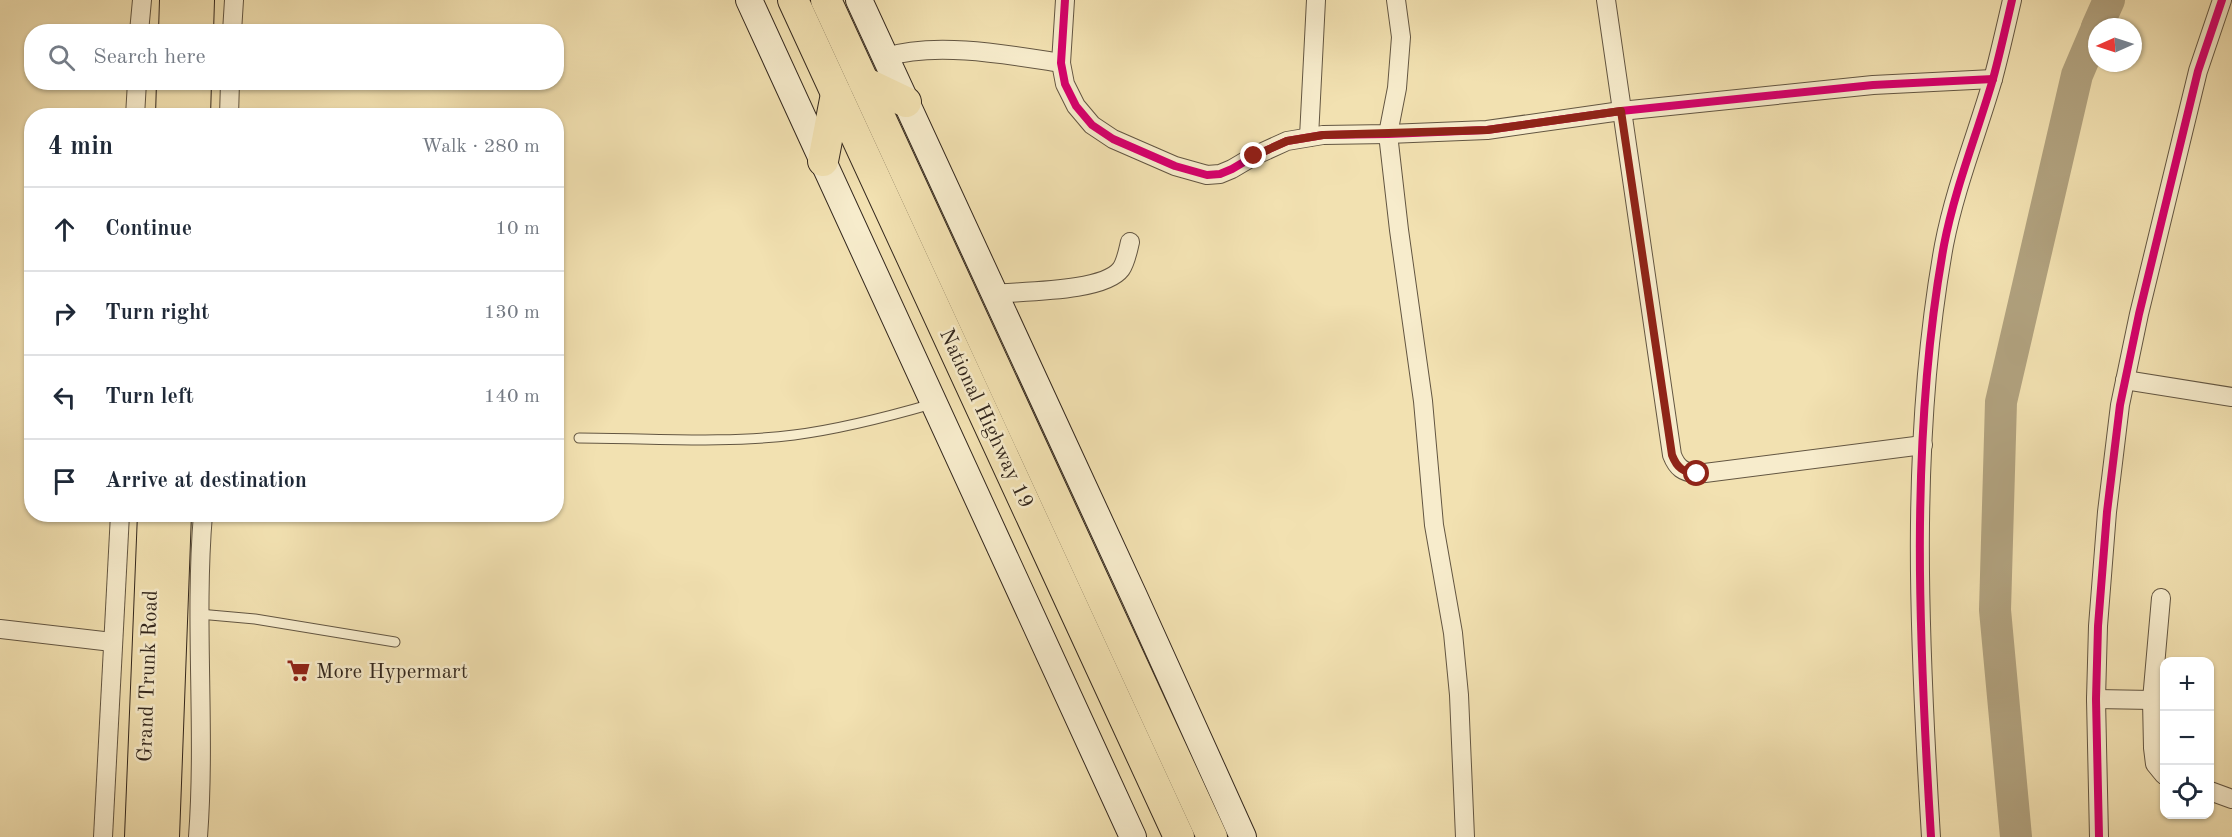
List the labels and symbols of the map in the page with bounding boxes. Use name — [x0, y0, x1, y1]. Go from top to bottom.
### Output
north arrow — [2088, 18, 2142, 72]
route end — [1240, 142, 1266, 168]
street label: National Highway 19 — [935, 326, 1036, 512]
route start — [1683, 460, 1709, 486]
street label: Grand Trunk Road — [135, 590, 162, 762]
supermarket icon: More Hypermart — [285, 658, 311, 684]
place label: More Hypermart — [316, 662, 468, 683]

